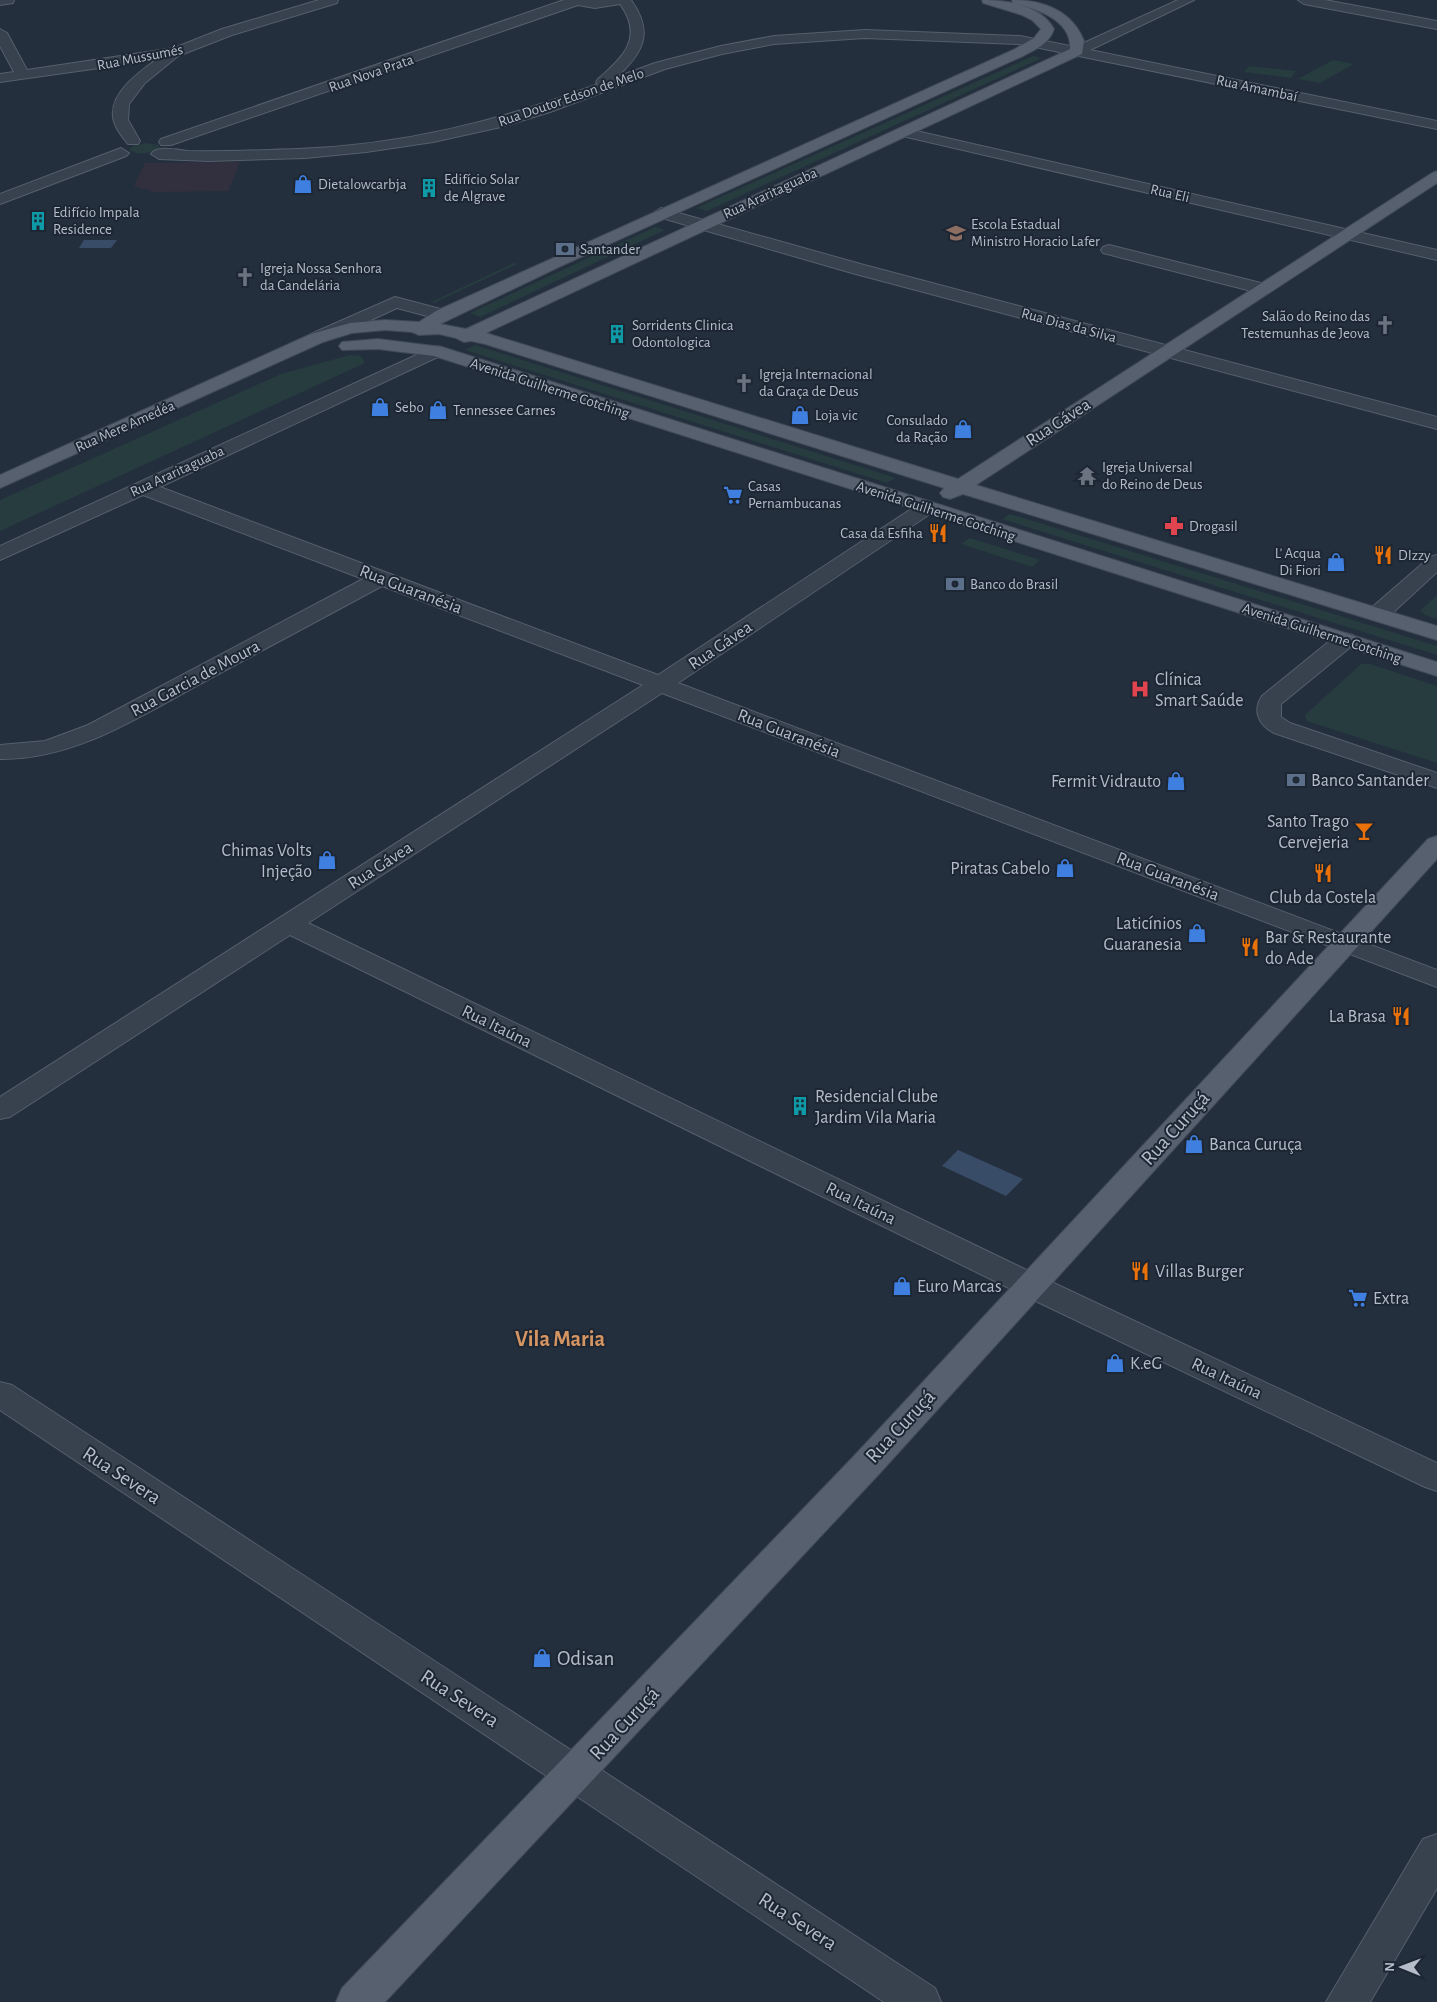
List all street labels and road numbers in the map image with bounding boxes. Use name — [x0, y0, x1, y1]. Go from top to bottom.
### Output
street label: Rua Mussumés — [96, 42, 184, 73]
street label: Rua Nova Prata — [327, 52, 416, 95]
street label: Rua Doutor Edson de Melo — [496, 65, 646, 129]
street label: Rua Amambaí — [1215, 73, 1299, 104]
street label: Rua Araritaguaba — [721, 165, 820, 222]
street label: Rua Eli — [1149, 182, 1191, 205]
street label: Rua Dias da Silva — [1020, 306, 1118, 345]
street label: Avenida Guilherme Cotching — [468, 356, 632, 422]
street label: Rua Gávea — [1023, 395, 1094, 450]
street label: Rua Mere Amedéa — [73, 398, 177, 455]
street label: Rua Araritaguaba — [128, 443, 227, 500]
street label: Avenida Guilherme Cotching — [854, 479, 1018, 545]
street label: Rua Guaranésia — [357, 562, 465, 618]
street label: Avenida Guilherme Cotching — [1240, 601, 1404, 667]
street label: Rua Gávea — [685, 618, 756, 674]
street label: Rua Garcia de Moura — [128, 637, 263, 721]
street label: Rua Guaranésia — [735, 706, 843, 762]
street label: Rua Gávea — [345, 838, 416, 893]
street label: Rua Guaranésia — [1114, 849, 1222, 905]
street label: Rua Itaúna — [459, 1002, 534, 1052]
street label: Rua Curuçá — [1137, 1087, 1214, 1169]
street label: Rua Itaúna — [823, 1179, 898, 1229]
street label: Rua Itaúna — [1189, 1355, 1265, 1403]
street label: Rua Curuçá — [862, 1386, 939, 1467]
street label: Rua Severa — [79, 1442, 165, 1509]
street label: Rua Severa — [417, 1665, 503, 1732]
street label: Rua Curuçá — [586, 1683, 663, 1764]
street label: Rua Severa — [755, 1888, 841, 1955]

